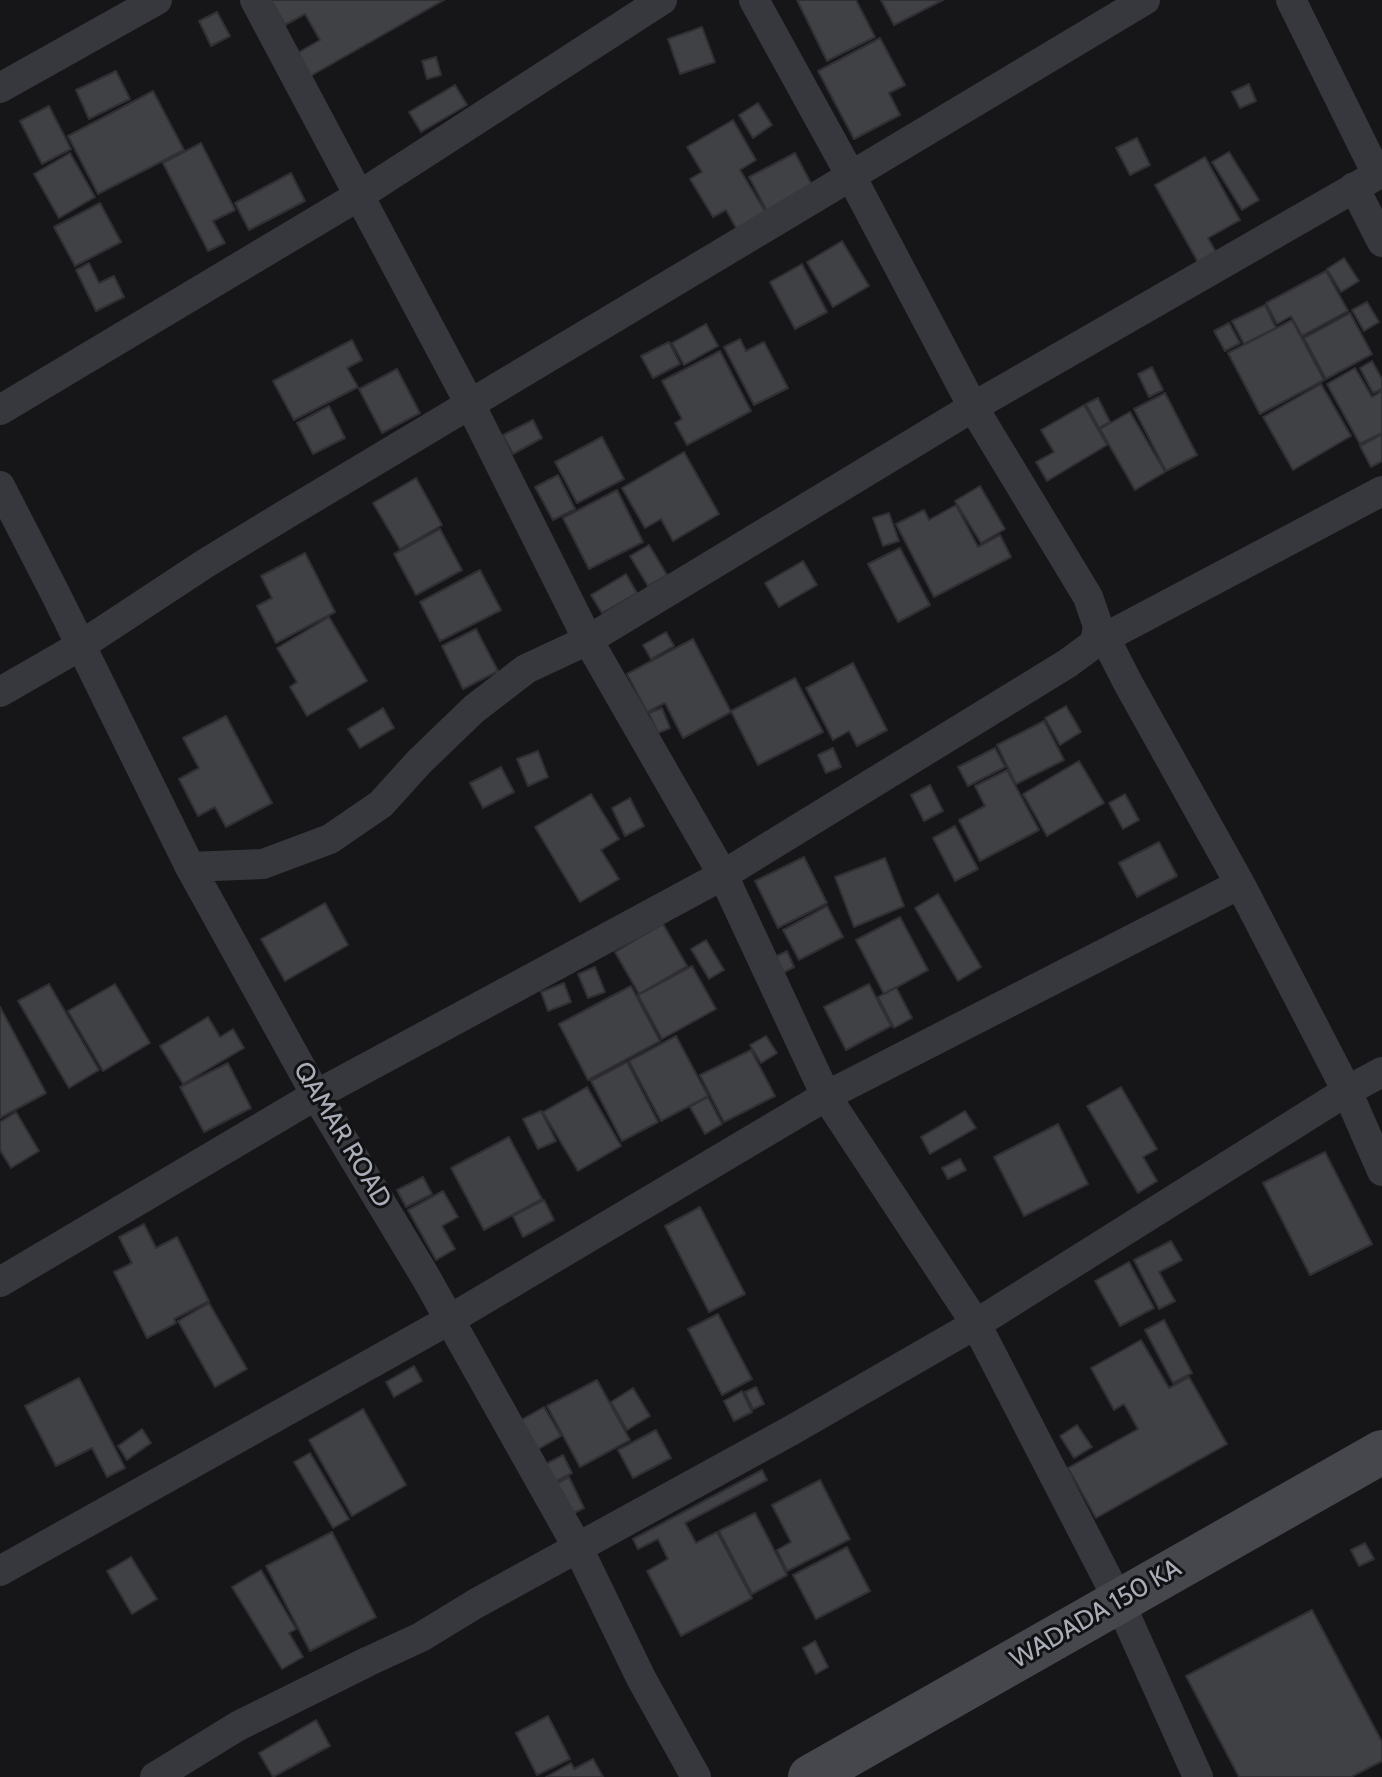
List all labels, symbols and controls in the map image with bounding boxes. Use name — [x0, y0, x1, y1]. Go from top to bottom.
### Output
street label: QAMAR ROAD — [286, 1056, 398, 1214]
street label: WADADA 150 KA — [1005, 1552, 1187, 1676]

